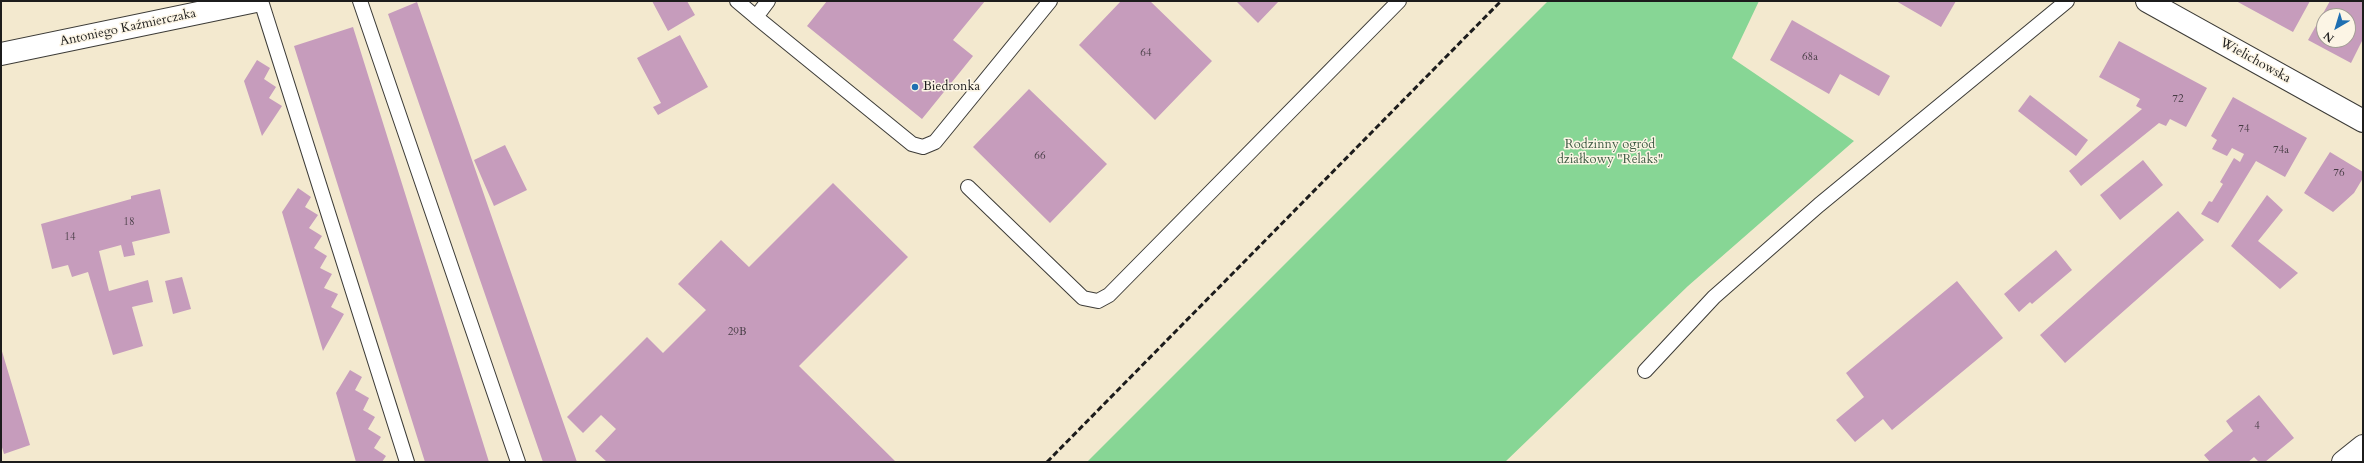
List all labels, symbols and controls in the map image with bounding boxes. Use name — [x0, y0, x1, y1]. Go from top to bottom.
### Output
street label: Antoniego Kaźmierczaka — [58, 6, 198, 50]
north arrow — [2316, 8, 2356, 48]
text: N — [2321, 28, 2337, 46]
street label: Wielichowska — [2217, 35, 2293, 87]
house number: 64 — [1140, 46, 1152, 60]
house number: 68a — [1802, 50, 1818, 64]
place label: Biedronka — [923, 79, 980, 95]
marker: Biedronka — [910, 82, 920, 92]
house number: 72 — [2172, 92, 2184, 106]
house number: 74 — [2238, 122, 2250, 136]
park label: Rodzinny ogród działkowy "Relaks" — [1557, 137, 1663, 168]
house number: 74a — [2273, 143, 2289, 157]
house number: 66 — [1034, 149, 1046, 163]
house number: 76 — [2333, 166, 2345, 180]
house number: 18 — [123, 215, 135, 229]
house number: 14 — [64, 230, 76, 244]
house number: 29B — [728, 325, 746, 339]
house number: 4 — [2254, 419, 2260, 433]

